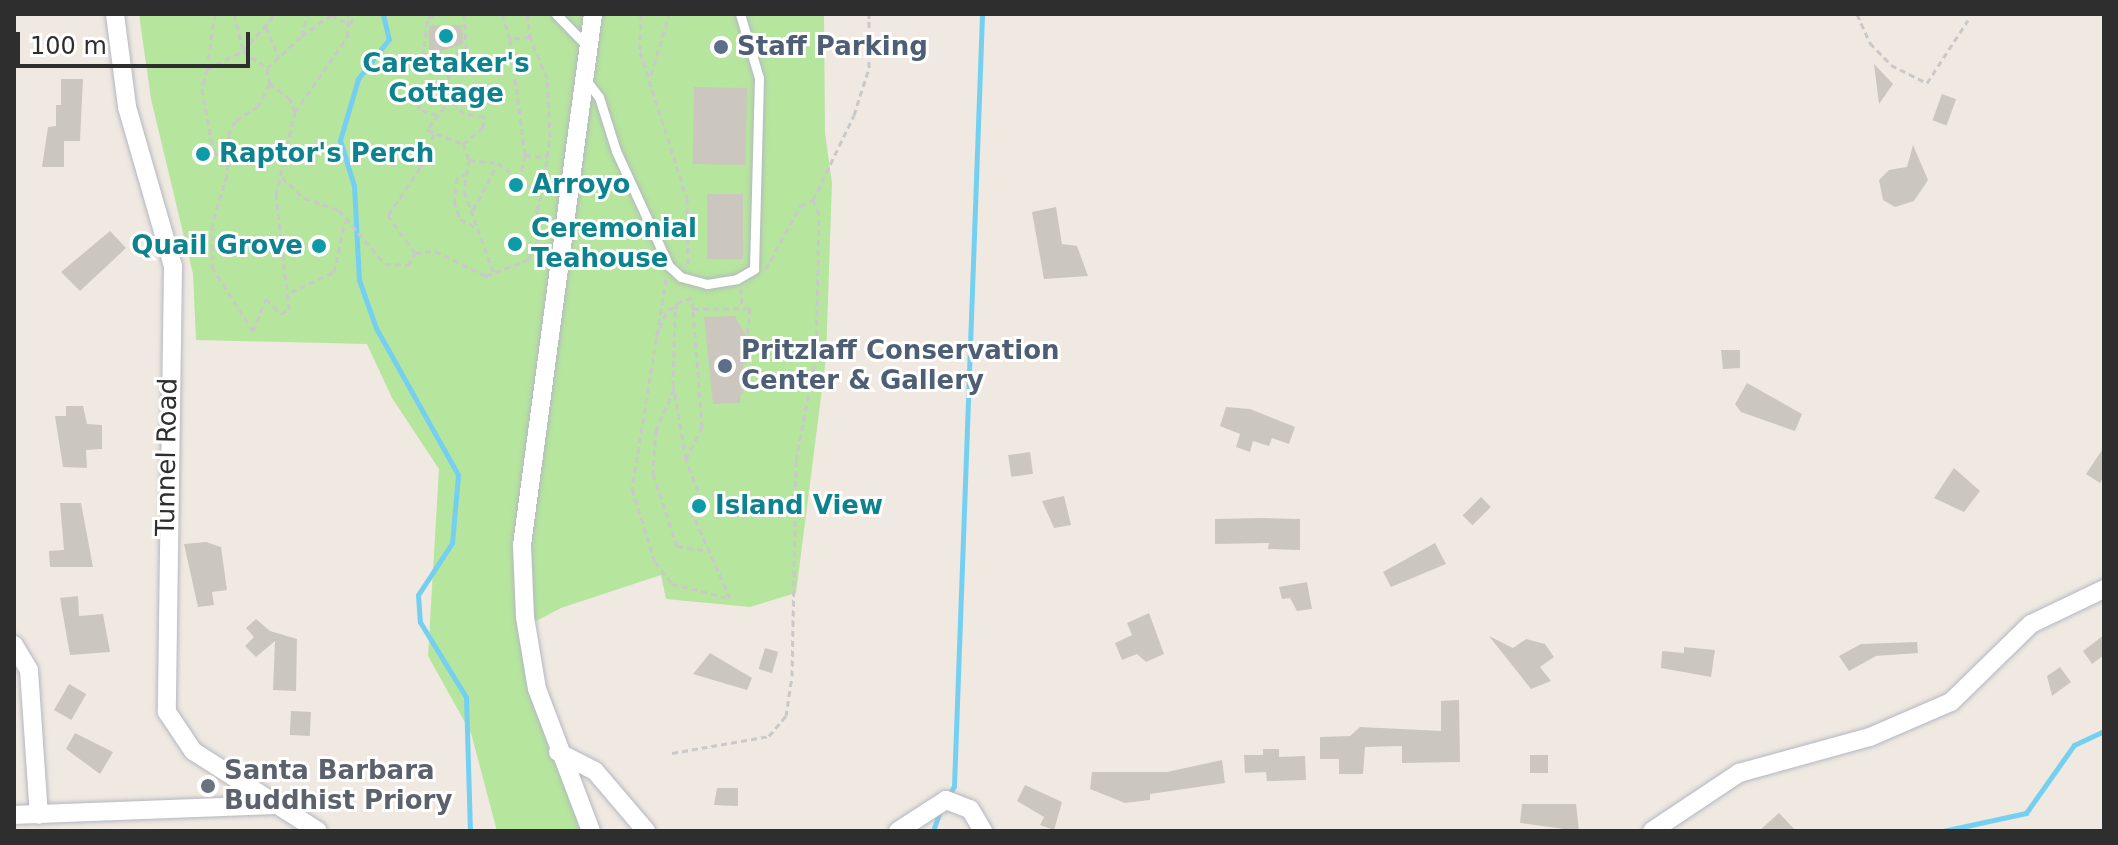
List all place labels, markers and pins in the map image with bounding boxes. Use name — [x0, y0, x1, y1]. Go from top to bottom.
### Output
marker: Caretaker's Cottage — [437, 27, 455, 45]
place label: Staff Parking — [737, 31, 928, 63]
marker: Staff Parking — [712, 38, 730, 56]
place label: Caretaker's Cottage — [362, 48, 530, 110]
place label: Raptor's Perch — [219, 138, 434, 170]
marker: Raptor's Perch — [194, 145, 212, 163]
place label: Arroyo — [532, 169, 630, 201]
marker: Arroyo — [507, 176, 525, 194]
place label: Ceremonial Teahouse — [531, 213, 697, 274]
place label: Quail Grove — [131, 230, 303, 262]
marker: Ceremonial Teahouse — [506, 235, 524, 253]
marker: Quail Grove — [310, 237, 328, 255]
place label: Pritzlaff Conservation Center & Gallery — [741, 335, 1060, 396]
marker: Pritzlaff Conservation Center & Gallery — [716, 357, 734, 375]
place label: Island View — [715, 490, 883, 522]
marker: Island View — [690, 497, 708, 515]
place label: Santa Barbara Buddhist Priory — [224, 755, 452, 816]
marker: Santa Barbara Buddhist Priory — [199, 777, 217, 795]

